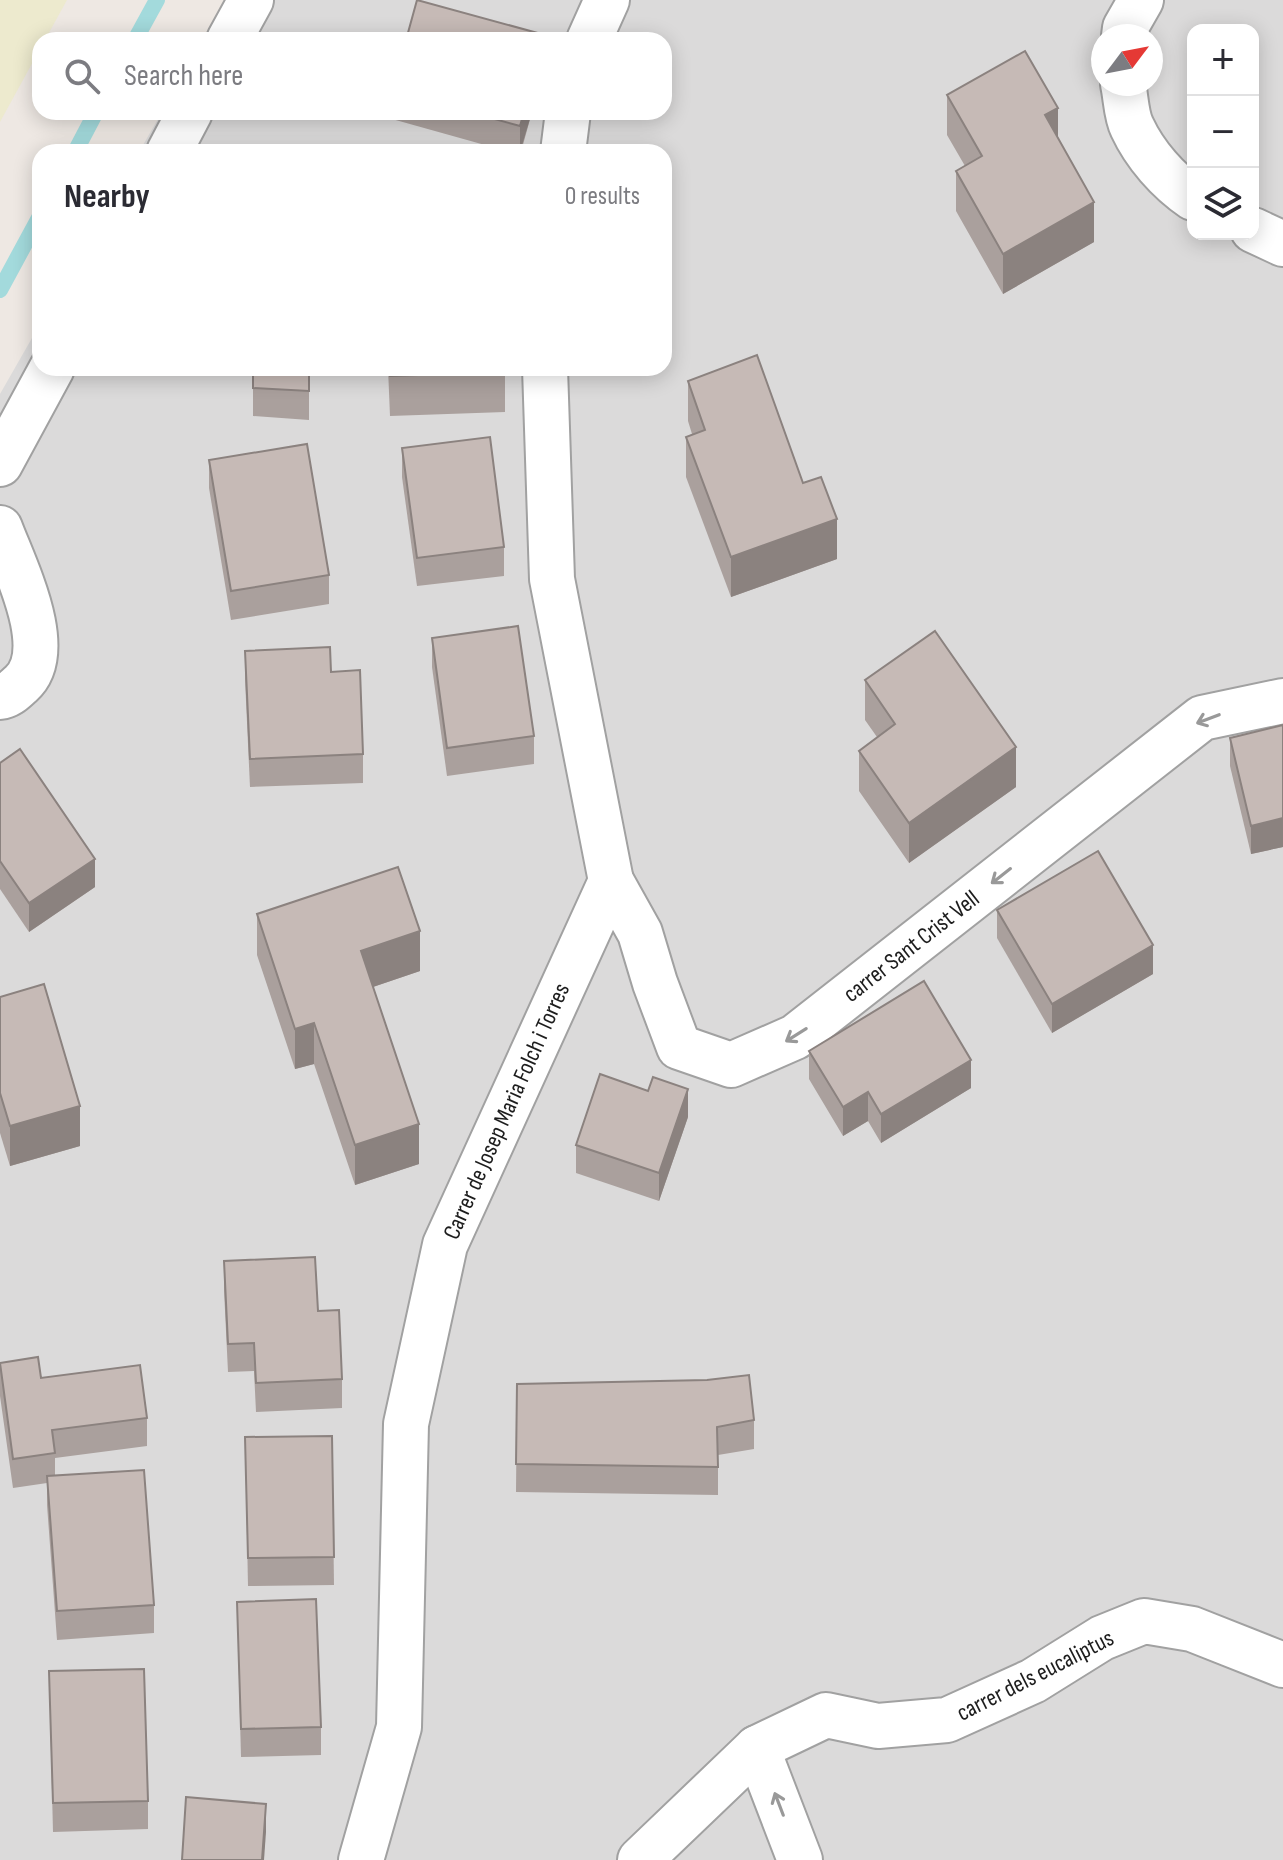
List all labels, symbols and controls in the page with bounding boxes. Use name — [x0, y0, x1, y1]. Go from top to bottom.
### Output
north arrow — [1091, 24, 1163, 96]
map controls — [1187, 24, 1259, 240]
button: + — [1187, 24, 1259, 96]
search box — [32, 32, 672, 120]
icon: search — [60, 54, 104, 98]
text: Search here — [124, 58, 243, 94]
button: − — [1187, 96, 1259, 168]
button: layers — [1187, 168, 1259, 240]
text: Nearby — [64, 176, 150, 217]
text: 0 results — [565, 181, 640, 212]
one-way arrow — [1196, 713, 1220, 727]
one-way arrow — [991, 867, 1012, 884]
street label: carrer Sant Crist Vell — [838, 884, 985, 1009]
street label: Carrer de Josep Maria Folch i Torres — [437, 979, 576, 1244]
one-way arrow — [785, 1026, 807, 1043]
street label: carrer dels eucaliptus — [952, 1623, 1119, 1727]
one-way arrow — [771, 1792, 785, 1817]

